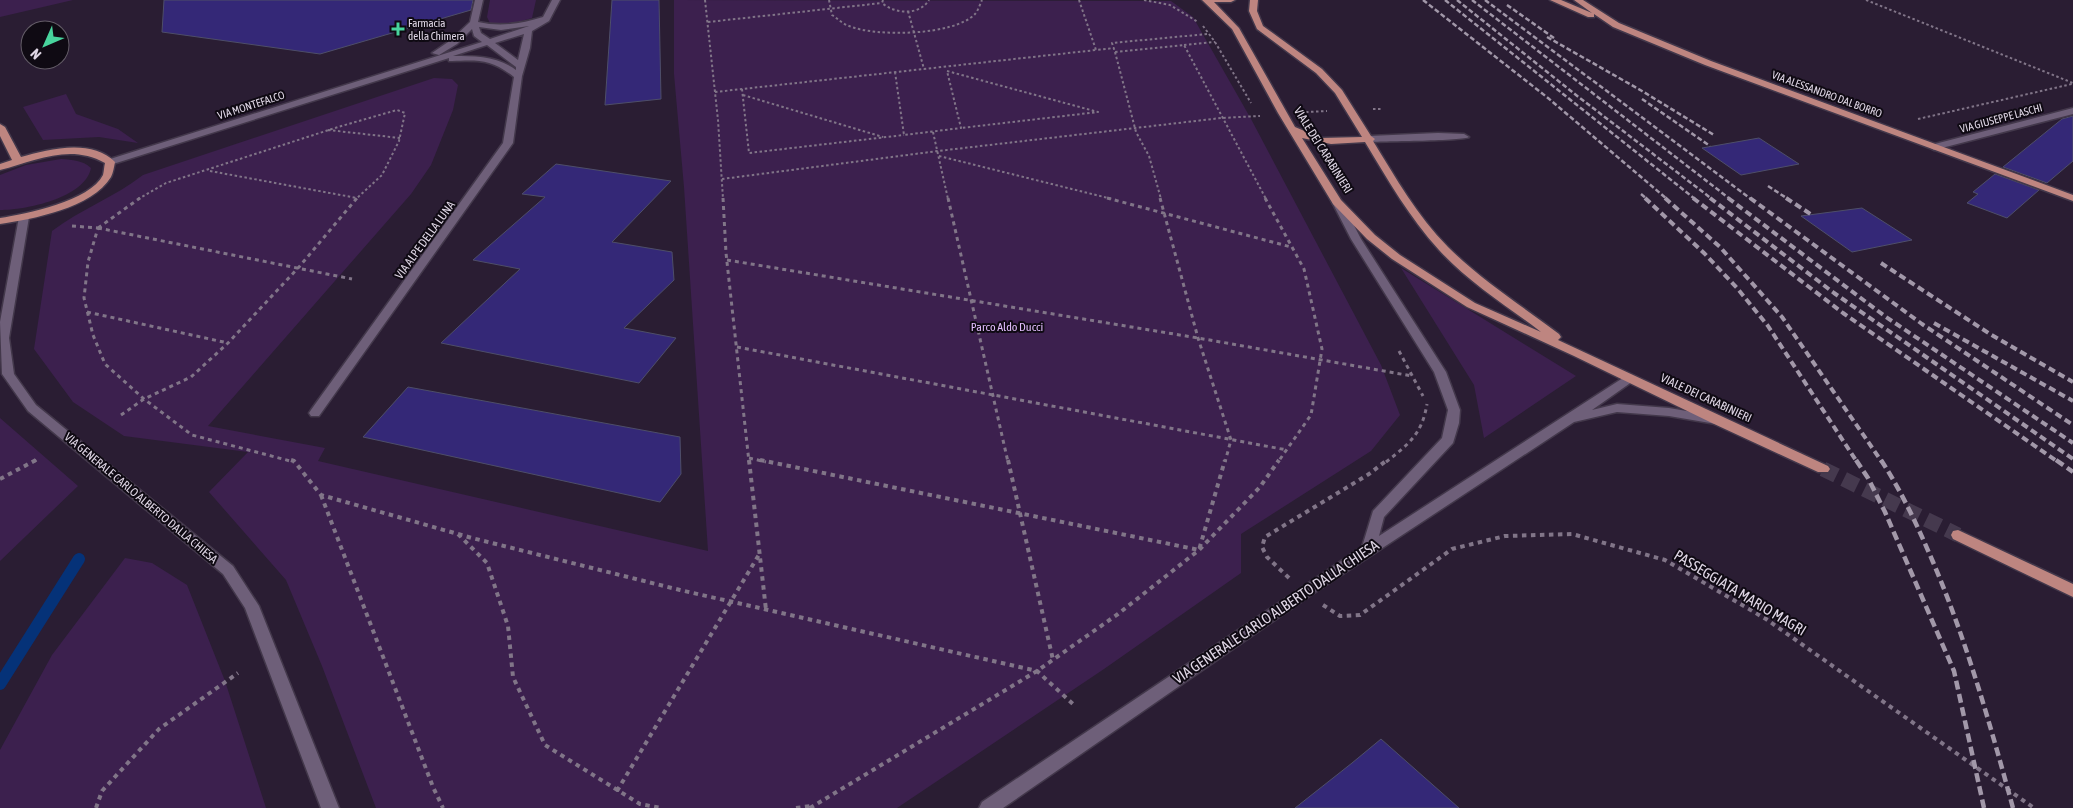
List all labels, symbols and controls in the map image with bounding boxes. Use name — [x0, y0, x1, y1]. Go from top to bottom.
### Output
place label: Farmacia della Chimera — [408, 17, 465, 42]
north arrow — [20, 20, 70, 70]
marker: Farmacia della Chimera — [392, 23, 404, 35]
text: N — [27, 46, 44, 63]
street label: VIA ALESSANDRO DAL BORRO — [1770, 68, 1884, 120]
street label: VIA MONTEFALCO — [216, 89, 286, 121]
street label: VIA GIUSEPPE LASCHI — [1958, 101, 2044, 135]
street label: VIALE DEI CARABINIERI — [1291, 104, 1355, 196]
street label: VIA ALPE DELLA LUNA — [392, 198, 458, 282]
park label: Parco Aldo Ducci — [971, 320, 1043, 334]
street label: VIALE DEI CARABINIERI — [1658, 371, 1754, 425]
street label: VIA GENERALE CARLO ALBERTO DALLA CHIESA — [62, 430, 221, 566]
street label: VIA GENERALE CARLO ALBERTO DALLA CHIESA — [1170, 536, 1382, 687]
street label: PASSEGGIATA MARIO MAGRI — [1671, 546, 1809, 639]

